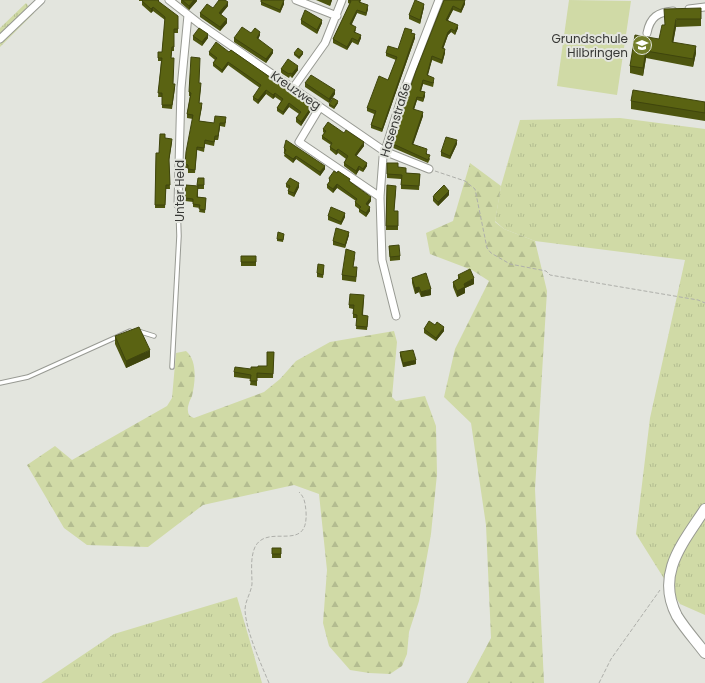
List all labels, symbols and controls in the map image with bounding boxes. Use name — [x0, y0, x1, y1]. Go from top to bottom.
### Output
place label: Grundschule Hilbringen — [551, 30, 628, 61]
school or university icon: Grundschule Hilbringen — [631, 34, 653, 56]
street label: Kreuzweg — [268, 67, 324, 113]
street label: Hasenstraße — [376, 81, 414, 159]
street label: Unter Held — [171, 160, 188, 222]

